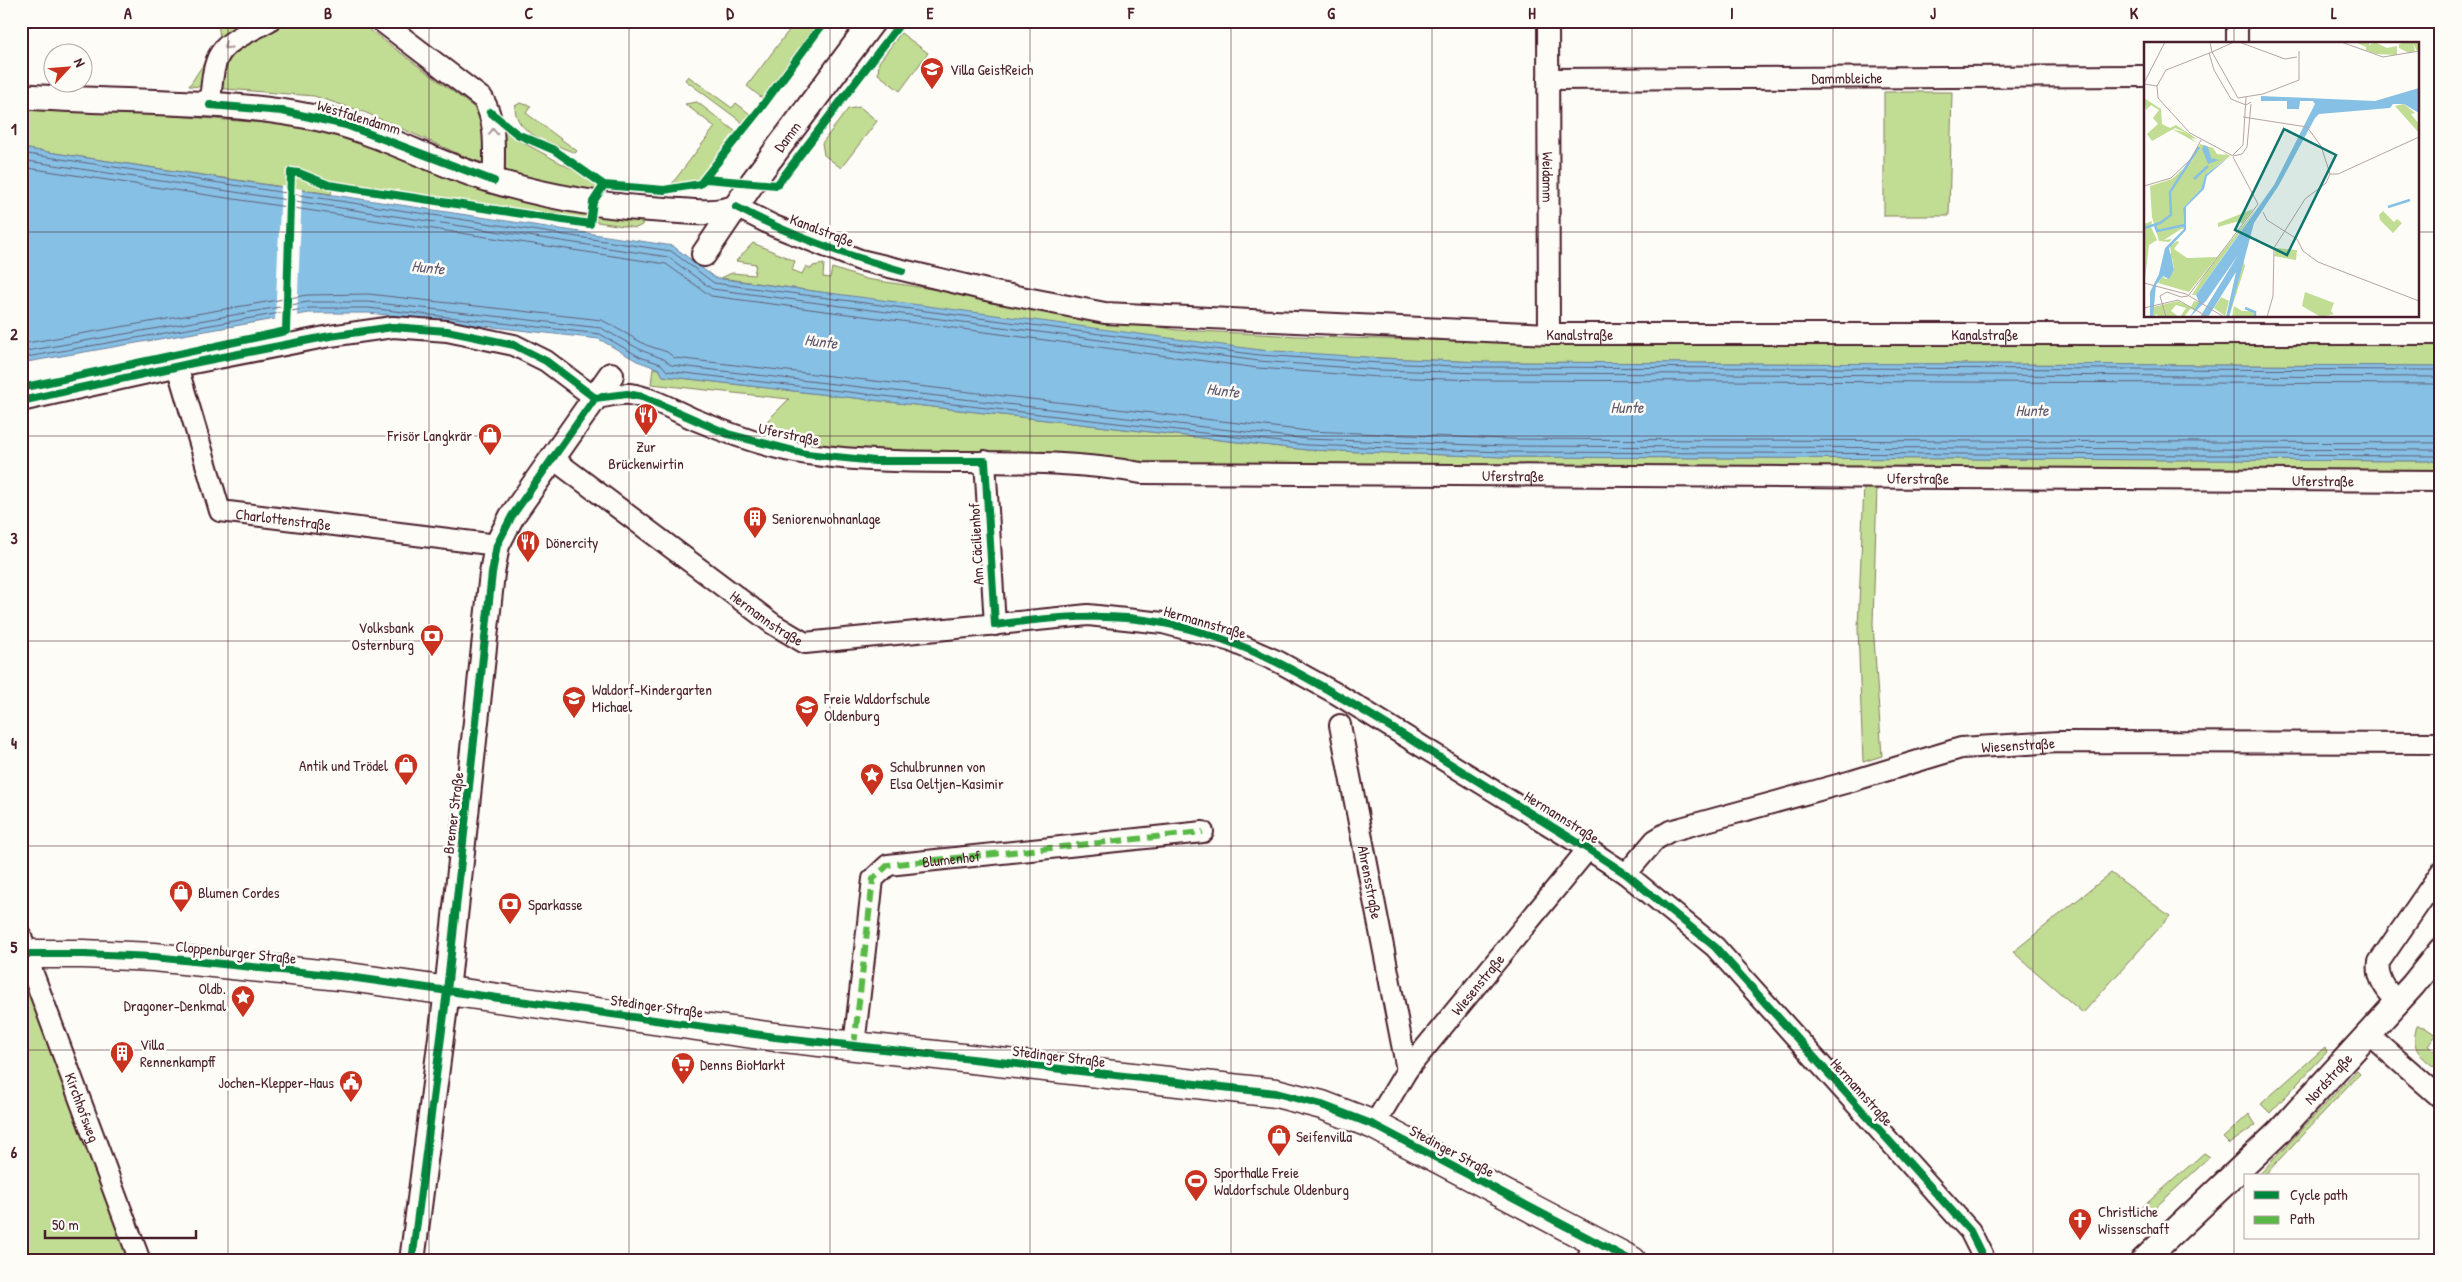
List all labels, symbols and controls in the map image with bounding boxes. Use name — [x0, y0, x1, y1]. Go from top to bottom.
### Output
text: A — [124, 2, 132, 24]
text: B — [324, 2, 332, 24]
text: C — [525, 2, 534, 24]
text: D — [726, 2, 734, 24]
text: E — [926, 2, 934, 24]
text: F — [1127, 2, 1135, 24]
text: G — [1327, 2, 1335, 24]
text: H — [1528, 2, 1536, 24]
text: I — [1730, 2, 1734, 24]
text: J — [1930, 2, 1936, 24]
text: K — [2130, 2, 2139, 24]
text: L — [2331, 2, 2337, 24]
one-way arrow — [224, 40, 233, 49]
north arrow — [42, 42, 92, 92]
inset map — [2144, 42, 2420, 318]
text: N — [70, 55, 91, 70]
school or university icon: Villa GeistReich — [919, 56, 945, 90]
place label: Villa GeistReich — [950, 59, 1033, 80]
street label: Dammbleiche — [1811, 67, 1883, 88]
street label: Westfalendamm — [315, 94, 403, 140]
street label: Damm — [768, 117, 805, 156]
text: 1 — [11, 118, 17, 140]
one-way arrow — [488, 128, 499, 136]
street label: Weidamm — [1538, 152, 1559, 202]
street label: Kanalstraße — [787, 208, 857, 252]
water label: Hunte — [410, 254, 446, 280]
text: 2 — [10, 323, 18, 345]
street label: Kanalstraße — [1546, 324, 1613, 345]
street label: Kanalstraße — [1951, 324, 2018, 345]
water label: Hunte — [803, 328, 839, 354]
water label: Hunte — [1205, 377, 1241, 403]
water label: Hunte — [1611, 396, 1644, 418]
water label: Hunte — [2016, 399, 2049, 421]
restaurant icon: Zur Brückenwirtin — [633, 402, 659, 436]
street label: Uferstraße — [757, 417, 821, 451]
shop icon: Frisör Langkrär — [477, 422, 503, 456]
place label: Frisör Langkrär — [387, 425, 472, 446]
place label: Zur Brückenwirtin — [608, 436, 684, 474]
street label: Uferstraße — [1482, 465, 1544, 486]
street label: Uferstraße — [1887, 467, 1949, 488]
street label: Uferstraße — [2292, 470, 2354, 491]
street label: Am Cäcilienhof — [963, 502, 989, 586]
street label: Charlottenstraße — [234, 503, 332, 535]
building icon: Seniorenwohnanlage — [742, 505, 768, 539]
place label: Seniorenwohnanlage — [772, 508, 881, 529]
text: 3 — [10, 527, 18, 549]
restaurant icon: Dönercity — [515, 529, 541, 563]
place label: Dönercity — [546, 532, 598, 553]
street label: Hermannstraße — [726, 585, 808, 650]
street label: Hermannstraße — [1161, 600, 1249, 644]
place label: Volksbank Osternburg — [352, 617, 414, 655]
bank icon: Volksbank Osternburg — [419, 623, 445, 657]
place label: Waldorf-Kindergarten Michael — [592, 679, 712, 717]
school or university icon: Waldorf-Kindergarten Michael — [561, 685, 587, 719]
place label: Freie Waldorfschule Oldenburg — [823, 688, 930, 726]
school or university icon: Freie Waldorfschule Oldenburg — [794, 694, 820, 728]
text: 4 — [11, 732, 17, 754]
street label: Wiesenstraße — [1981, 732, 2056, 757]
shop icon: Antik und Trödel — [393, 752, 419, 786]
place label: Antik und Trödel — [299, 755, 388, 776]
place label: Schulbrunnen von Elsa Oeltjen-Kasimir — [890, 756, 1004, 794]
place icon: Schulbrunnen von Elsa Oeltjen-Kasimir — [859, 762, 885, 796]
street label: Bremer Straße — [438, 771, 468, 855]
street label: Hermannstraße — [1520, 786, 1604, 848]
street label: Ahrensstraße — [1353, 843, 1388, 921]
street label: Blumenhof — [921, 845, 982, 872]
shop icon: Blumen Cordes — [168, 879, 194, 913]
place label: Blumen Cordes — [198, 882, 280, 903]
bank icon: Sparkasse — [497, 891, 523, 925]
place label: Sparkasse — [528, 894, 583, 915]
street label: Cloppenburger Straße — [175, 935, 297, 969]
text: 5 — [11, 936, 18, 958]
street label: Wiesenstraße — [1446, 949, 1509, 1019]
place label: Oldb. Dragoner-Denkmal — [124, 978, 226, 1016]
place icon: Oldb. Dragoner-Denkmal — [230, 984, 256, 1018]
street label: Stedinger Straße — [609, 989, 705, 1023]
place label: Villa Rennenkampff — [140, 1034, 216, 1072]
building icon: Villa Rennenkampff — [109, 1040, 135, 1074]
street label: Stedinger Straße — [1011, 1040, 1107, 1072]
street label: Nordstraße — [2299, 1048, 2357, 1108]
supermarket icon: Denns BioMarkt — [670, 1051, 696, 1085]
street label: Hermannstraße — [1826, 1053, 1898, 1131]
place label: Denns BioMarkt — [700, 1054, 786, 1075]
public building icon: Jochen-Klepper-Haus — [338, 1069, 364, 1103]
street label: Kirchhofsweg — [60, 1070, 105, 1145]
place label: Jochen-Klepper-Haus — [218, 1072, 334, 1093]
street label: Stedinger Straße — [1406, 1120, 1498, 1182]
shop icon: Seifenvilla — [1266, 1123, 1292, 1157]
place label: Seifenvilla — [1296, 1126, 1352, 1147]
text: 6 — [11, 1141, 18, 1163]
place label: Sporthalle Freie Waldorfschule Oldenburg — [1214, 1162, 1349, 1200]
sports icon: Sporthalle Freie Waldorfschule Oldenburg — [1183, 1168, 1209, 1202]
legend — [2244, 1174, 2420, 1240]
text: Cycle path — [2290, 1184, 2348, 1205]
place label: Christliche Wissenschaft — [2098, 1201, 2170, 1239]
scale bar — [45, 1207, 196, 1239]
church icon: Christliche Wissenschaft — [2067, 1207, 2093, 1241]
text: Path — [2290, 1208, 2315, 1229]
text: 50 m — [52, 1214, 79, 1235]

